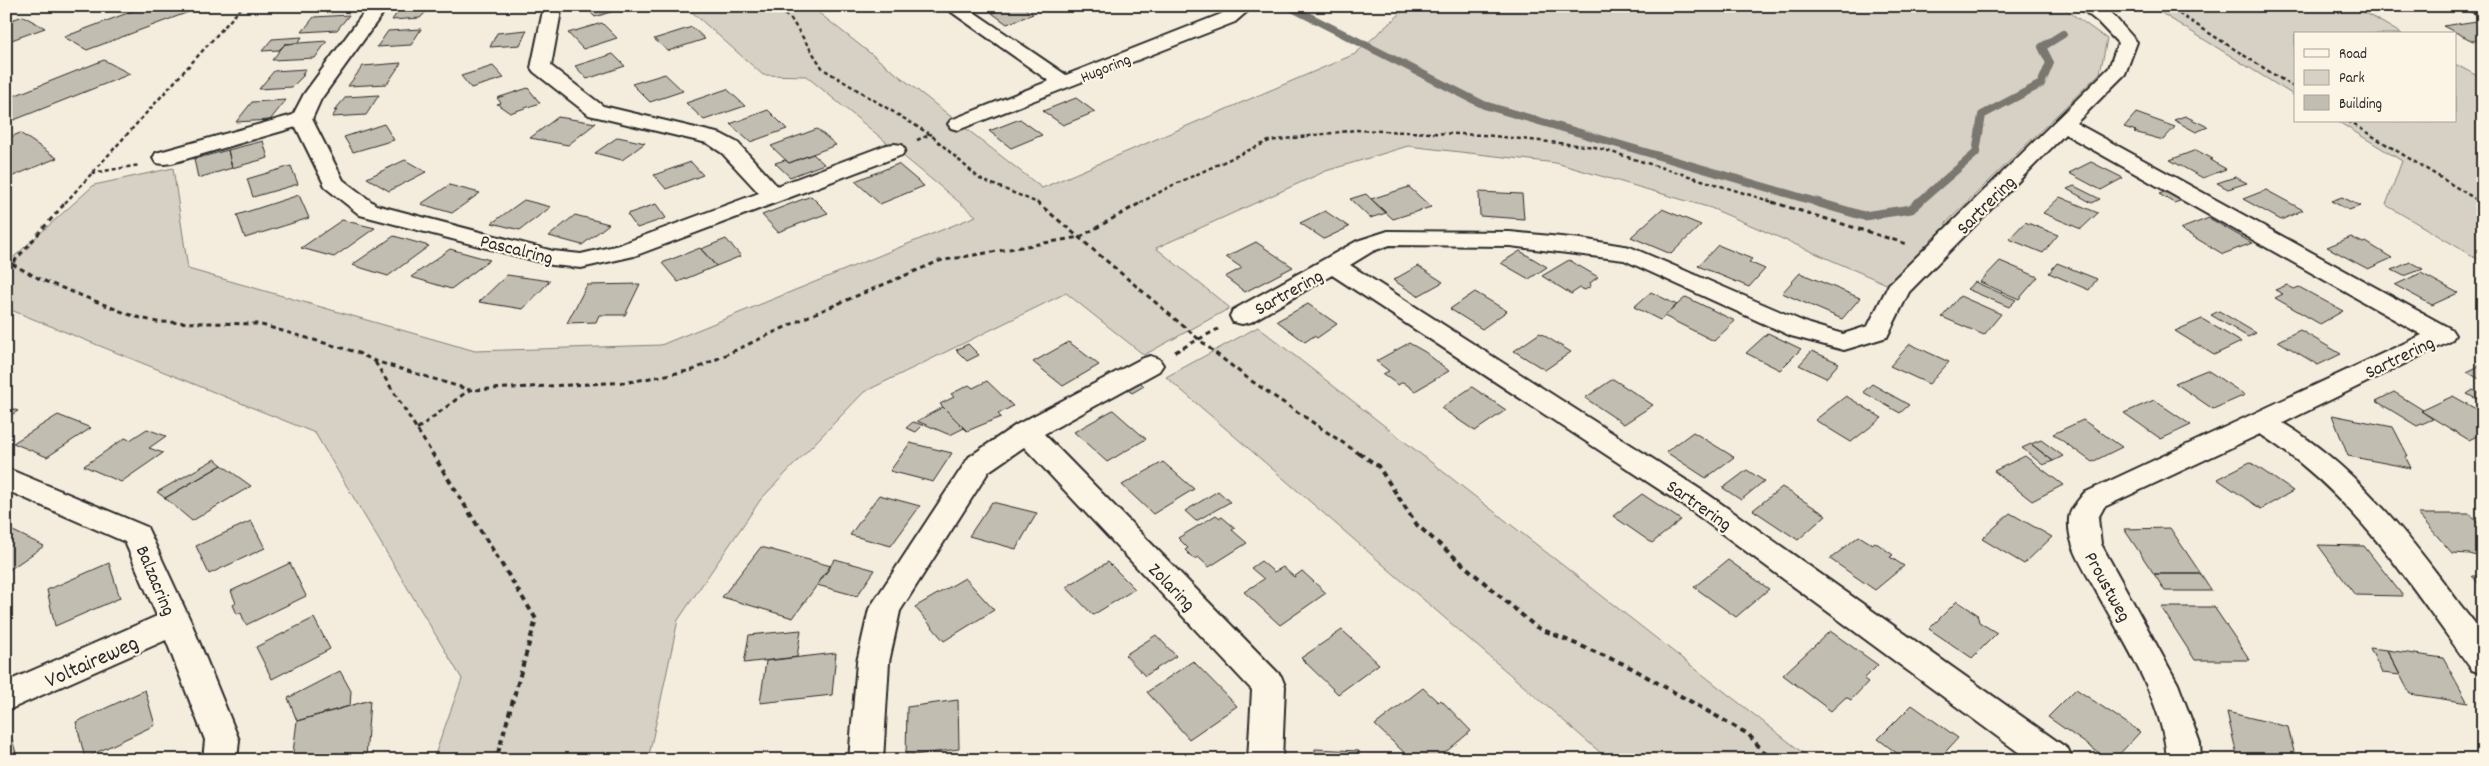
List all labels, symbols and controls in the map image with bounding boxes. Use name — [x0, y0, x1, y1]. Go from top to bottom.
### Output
legend — [2294, 32, 2456, 122]
text: Road — [2339, 44, 2367, 66]
street label: Hugoring — [1077, 49, 1135, 90]
text: Park — [2339, 68, 2365, 90]
text: Building — [2339, 94, 2382, 116]
street label: Sartrering — [1952, 171, 2023, 242]
street label: Pascalring — [477, 229, 555, 273]
street label: Sartrering — [1251, 264, 1329, 324]
street label: Sartrering — [2361, 331, 2440, 388]
street label: Sartrering — [1660, 474, 1736, 539]
street label: Balzacring — [127, 542, 181, 621]
street label: Proustweg — [2076, 548, 2136, 628]
street label: Zolaring — [1141, 558, 1200, 619]
street label: Voltaireweg — [41, 629, 144, 698]

